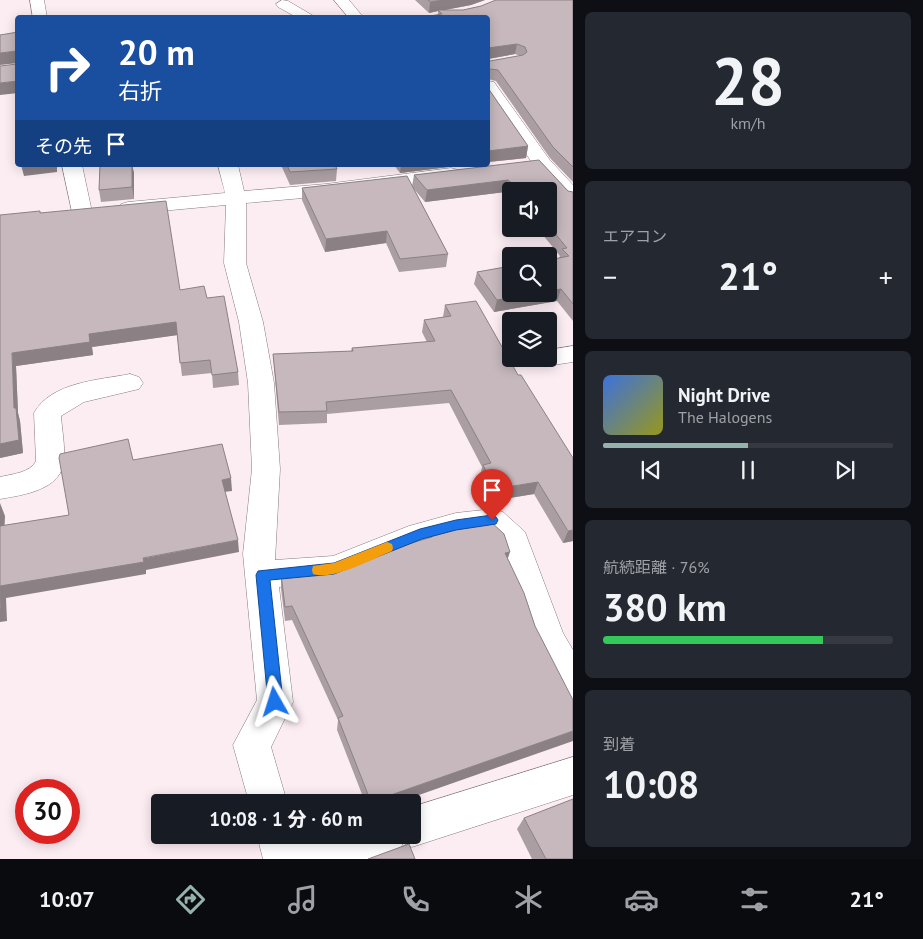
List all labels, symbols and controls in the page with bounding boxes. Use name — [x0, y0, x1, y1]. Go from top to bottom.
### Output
text: 20 m — [118, 29, 195, 75]
icon: right — [35, 35, 100, 100]
text: 28 — [711, 38, 785, 122]
text: 右折 — [118, 77, 162, 105]
text: km/h — [730, 113, 766, 133]
icon: arrive — [102, 130, 130, 158]
text: その先 — [35, 134, 92, 158]
map controls — [502, 182, 557, 367]
button: sound — [502, 182, 557, 237]
text: エアコン — [603, 226, 667, 246]
button: search — [502, 247, 557, 302]
text: 21° — [718, 251, 778, 300]
text: − — [603, 258, 617, 295]
text: + — [879, 258, 893, 295]
button: layers — [502, 312, 557, 367]
text: Night Drive — [678, 383, 770, 407]
text: The Halogens — [678, 407, 772, 427]
icon: previous — [637, 456, 665, 484]
icon: pause — [734, 456, 762, 484]
icon: next — [831, 456, 859, 484]
pin — [471, 469, 513, 520]
icon: arrive — [478, 476, 506, 504]
text: 航続距離 · 76% — [603, 557, 710, 577]
text: 380 km — [603, 582, 727, 631]
position arrow — [248, 675, 300, 727]
text: 到着 — [603, 734, 635, 754]
text: 10:08 — [603, 759, 699, 808]
speed limit sign: 30 — [15, 779, 80, 844]
text: 10:08 · 1 分 · 60 m — [209, 807, 363, 831]
icon: directions — [173, 882, 208, 917]
icon: music — [285, 882, 320, 917]
icon: phone — [398, 882, 433, 917]
icon: climate — [511, 882, 546, 917]
icon: car — [624, 882, 659, 917]
icon: filters — [737, 882, 772, 917]
text: 10:07 — [39, 885, 95, 913]
text: 21° — [849, 885, 884, 913]

